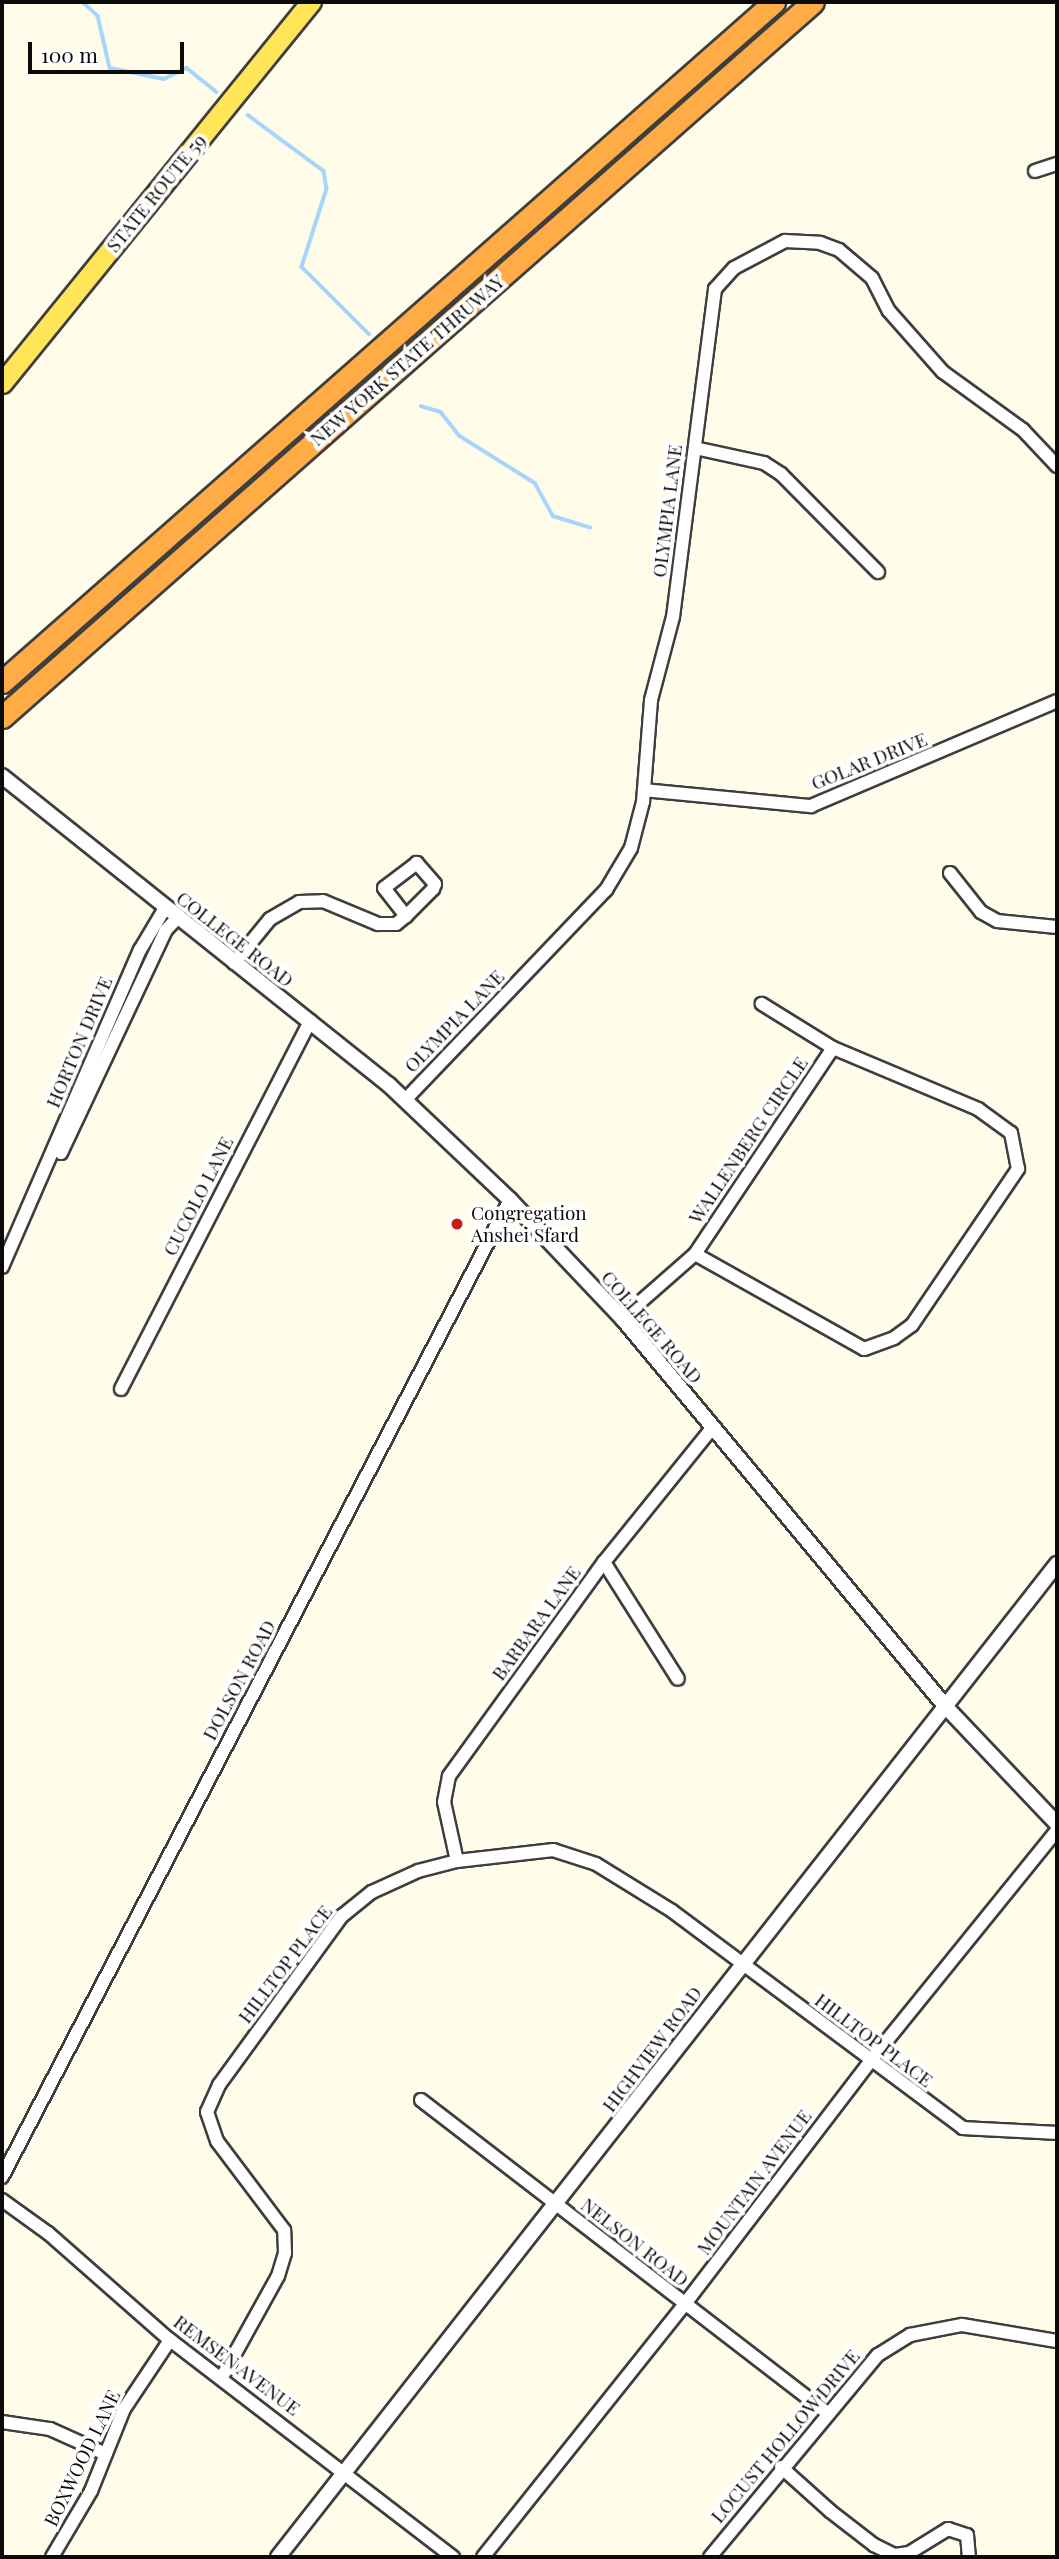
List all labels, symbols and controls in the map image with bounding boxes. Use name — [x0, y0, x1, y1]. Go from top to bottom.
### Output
scale bar — [32, 28, 187, 72]
text: 100 m — [41, 40, 98, 68]
street label: STATE ROUTE 59 — [101, 129, 211, 257]
street label: NEW YORK STATE THRUWAY — [305, 269, 509, 451]
street label: OLYMPIA LANE — [648, 443, 686, 579]
street label: GOLAR DRIVE — [808, 727, 930, 795]
street label: COLLEGE ROAD — [172, 886, 298, 992]
street label: OLYMPIA LANE — [399, 965, 509, 1077]
street label: HORTON DRIVE — [41, 973, 117, 1111]
street label: WALLENBERG CIRCLE — [684, 1052, 812, 1228]
street label: CUCOLO LANE — [158, 1133, 238, 1259]
place label: Congregation Anshei Sfard — [471, 1202, 587, 1246]
marker: Congregation Anshei Sfard — [449, 1216, 465, 1232]
street label: COLLEGE ROAD — [597, 1266, 707, 1388]
street label: BARBARA LANE — [487, 1561, 585, 1685]
street label: DOLSON ROAD — [198, 1616, 280, 1744]
street label: HILLTOP PLACE — [233, 1900, 337, 2028]
street label: HIGHVIEW ROAD — [597, 1982, 707, 2116]
street label: HILLTOP PLACE — [810, 1988, 938, 2092]
street label: MOUNTAIN AVENUE — [692, 2105, 816, 2259]
street label: NELSON ROAD — [577, 2193, 693, 2291]
street label: REMSEN AVENUE — [169, 2310, 305, 2420]
street label: LOCUST HOLLOW DRIVE — [705, 2344, 865, 2528]
street label: BOXWOOD LANE — [39, 2386, 125, 2530]

